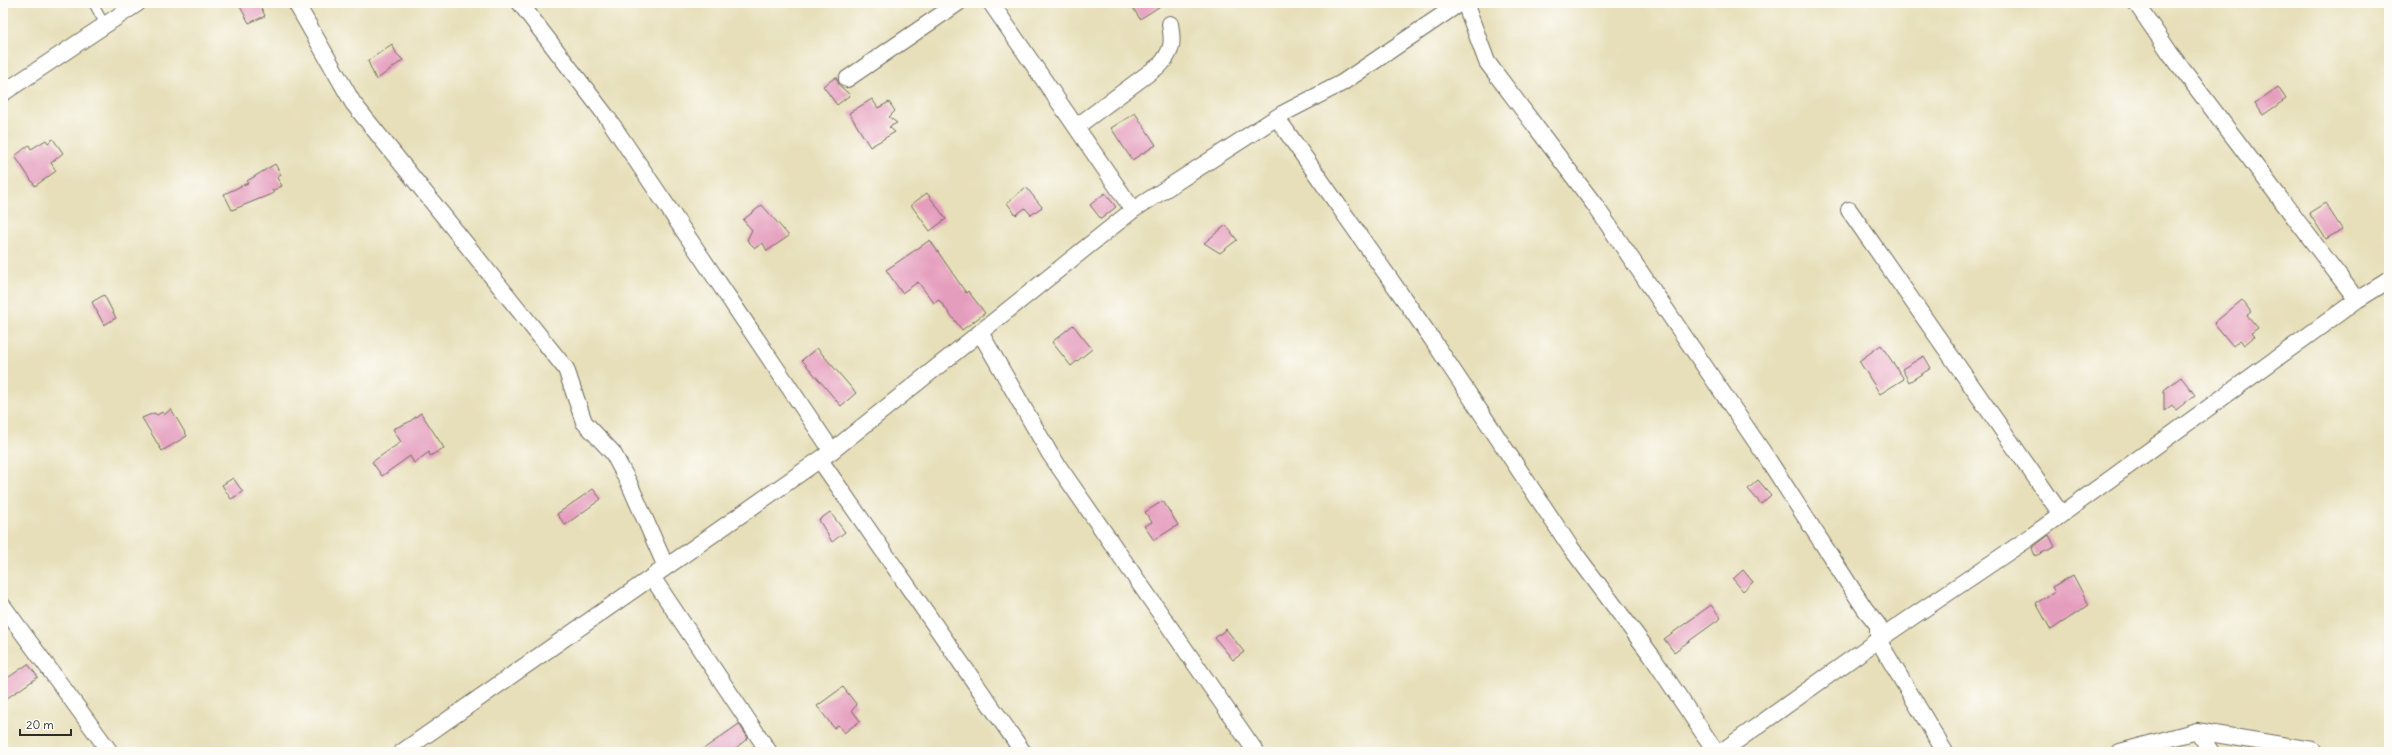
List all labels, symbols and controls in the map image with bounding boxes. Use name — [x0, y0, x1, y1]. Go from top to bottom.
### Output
scale bar — [20, 711, 71, 737]
text: 20 m — [26, 717, 54, 732]

